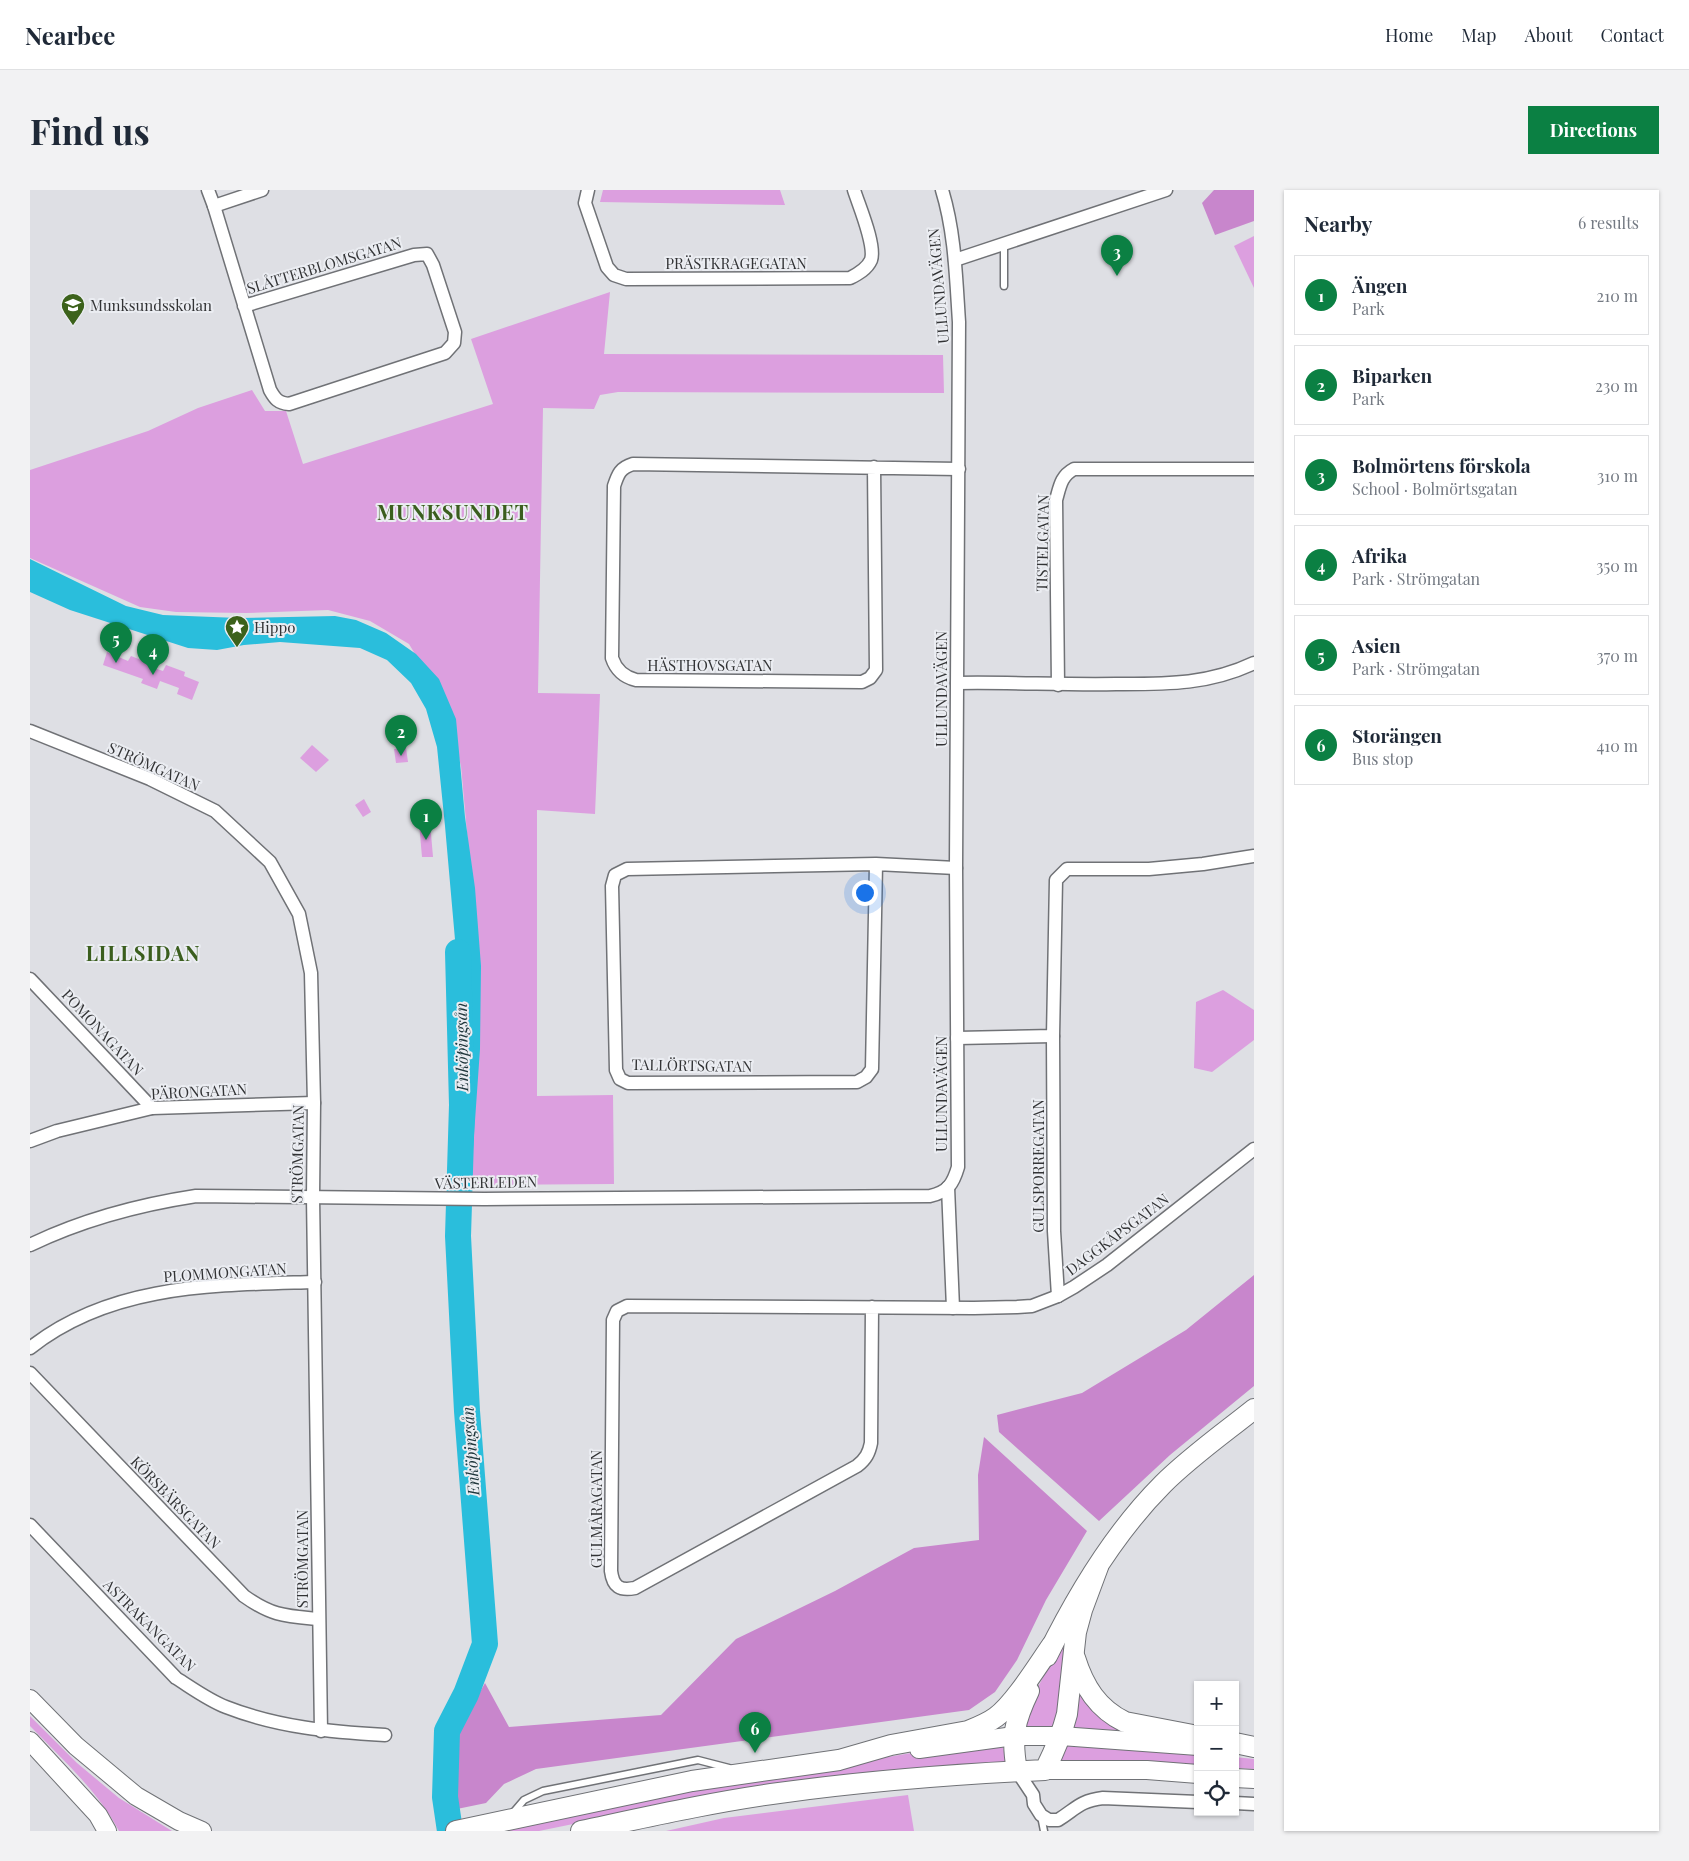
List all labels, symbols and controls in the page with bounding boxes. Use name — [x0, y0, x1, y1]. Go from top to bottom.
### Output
text: Nearbee — [25, 19, 115, 51]
text: Home — [1385, 23, 1433, 47]
text: Map — [1461, 23, 1496, 47]
text: About — [1524, 23, 1573, 47]
text: Contact — [1601, 23, 1664, 47]
button: Directions — [1528, 106, 1659, 154]
text: Find us — [30, 107, 150, 154]
text: Nearby — [1304, 209, 1373, 237]
text: 6 results — [1578, 212, 1639, 233]
street label: ULLUNDAVÄGEN — [923, 227, 953, 345]
street label: SLÅTTERBLOMSGATAN — [244, 232, 404, 298]
pin: 3 — [1101, 235, 1133, 276]
street label: PRÄSTKRAGEGATAN — [665, 253, 807, 273]
text: Ängen — [1352, 272, 1408, 298]
text: 1 — [1318, 285, 1324, 306]
text: 210 m — [1597, 285, 1638, 306]
school or university icon: Munksundsskolan — [60, 292, 86, 326]
place label: Munksundsskolan — [90, 295, 212, 315]
text: Park — [1352, 298, 1385, 319]
text: Biparken — [1352, 362, 1432, 388]
text: 2 — [1317, 375, 1325, 396]
text: 230 m — [1595, 375, 1638, 396]
text: Park — [1352, 388, 1385, 409]
text: Bolmörtens förskola — [1352, 452, 1531, 478]
text: 3 — [1317, 465, 1325, 486]
text: 310 m — [1597, 465, 1638, 486]
text: School · Bolmörtsgatan — [1352, 478, 1517, 499]
street label: TISTELGATAN — [1031, 494, 1053, 592]
district label: MUNKSUNDET — [377, 498, 529, 525]
text: Afrika — [1352, 542, 1407, 568]
text: 4 — [1317, 555, 1325, 576]
text: 350 m — [1596, 555, 1638, 576]
text: Park · Strömgatan — [1352, 568, 1480, 589]
place icon: Hippo — [224, 614, 250, 648]
place label: Hippo — [254, 617, 295, 637]
pin: 5 — [100, 622, 132, 663]
street label: ULLUNDAVÄGEN — [931, 631, 951, 747]
text: Asien — [1352, 632, 1401, 658]
pin: 4 — [137, 634, 169, 675]
text: 5 — [1317, 645, 1325, 666]
text: 370 m — [1596, 645, 1638, 666]
street label: HÄSTHOVSGATAN — [647, 655, 773, 675]
text: Park · Strömgatan — [1352, 658, 1480, 679]
pin: 2 — [385, 715, 417, 756]
text: Storängen — [1352, 722, 1442, 748]
text: 6 — [1317, 735, 1325, 756]
text: 410 m — [1596, 735, 1638, 756]
street label: STRÖMGATAN — [105, 737, 204, 795]
text: Bus stop — [1352, 748, 1413, 769]
pin: 1 — [410, 799, 442, 840]
your location — [852, 880, 878, 906]
district label: LILLSIDAN — [86, 939, 200, 966]
street label: POMONAGATAN — [58, 985, 148, 1080]
water label: Enköpingsån — [450, 1002, 472, 1093]
street label: ULLUNDAVÄGEN — [931, 1036, 951, 1152]
street label: TALLÖRTSGATAN — [631, 1054, 753, 1076]
street label: PÄRONGATAN — [150, 1078, 248, 1104]
street label: GULSPORREGATAN — [1028, 1099, 1048, 1233]
street label: STRÖMGATAN — [286, 1104, 308, 1204]
street label: VÄSTERLEDEN — [434, 1171, 538, 1193]
street label: DAGGKÅPSGATAN — [1061, 1188, 1173, 1279]
street label: PLOMMONGATAN — [163, 1258, 288, 1286]
water label: Enköpingsån — [456, 1406, 484, 1497]
street label: GULMÅRAGATAN — [586, 1449, 606, 1568]
street label: KÖRSBÄRSGATAN — [127, 1451, 226, 1553]
street label: STRÖMGATAN — [292, 1509, 312, 1608]
street label: ASTRAKANGATAN — [99, 1574, 201, 1676]
map controls — [1194, 1681, 1239, 1816]
button: + — [1194, 1681, 1239, 1726]
pin: 6 — [739, 1712, 771, 1753]
button: − — [1194, 1726, 1239, 1771]
button: locate — [1194, 1771, 1239, 1816]

